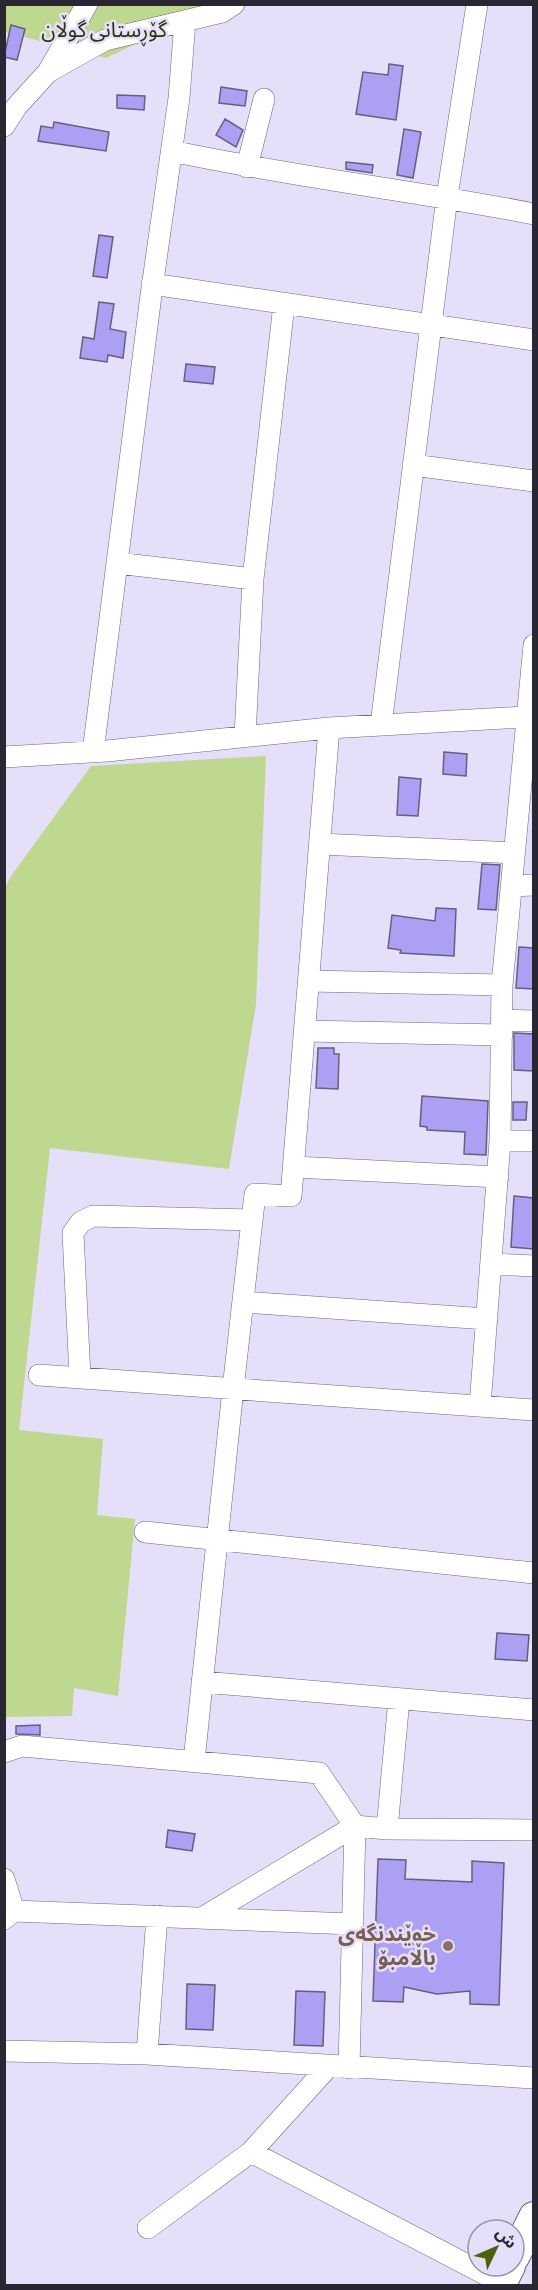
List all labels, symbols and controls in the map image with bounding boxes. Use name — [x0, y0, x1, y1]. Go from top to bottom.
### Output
park label: گۆڕستانی گوڵان — [41, 14, 167, 47]
place label: خوێندنگەی باڵامبۆ — [338, 1922, 436, 1971]
marker: خوێندنگەی باڵامبۆ — [441, 1939, 455, 1953]
north arrow — [466, 2218, 526, 2278]
text: ش — [491, 2224, 520, 2253]

